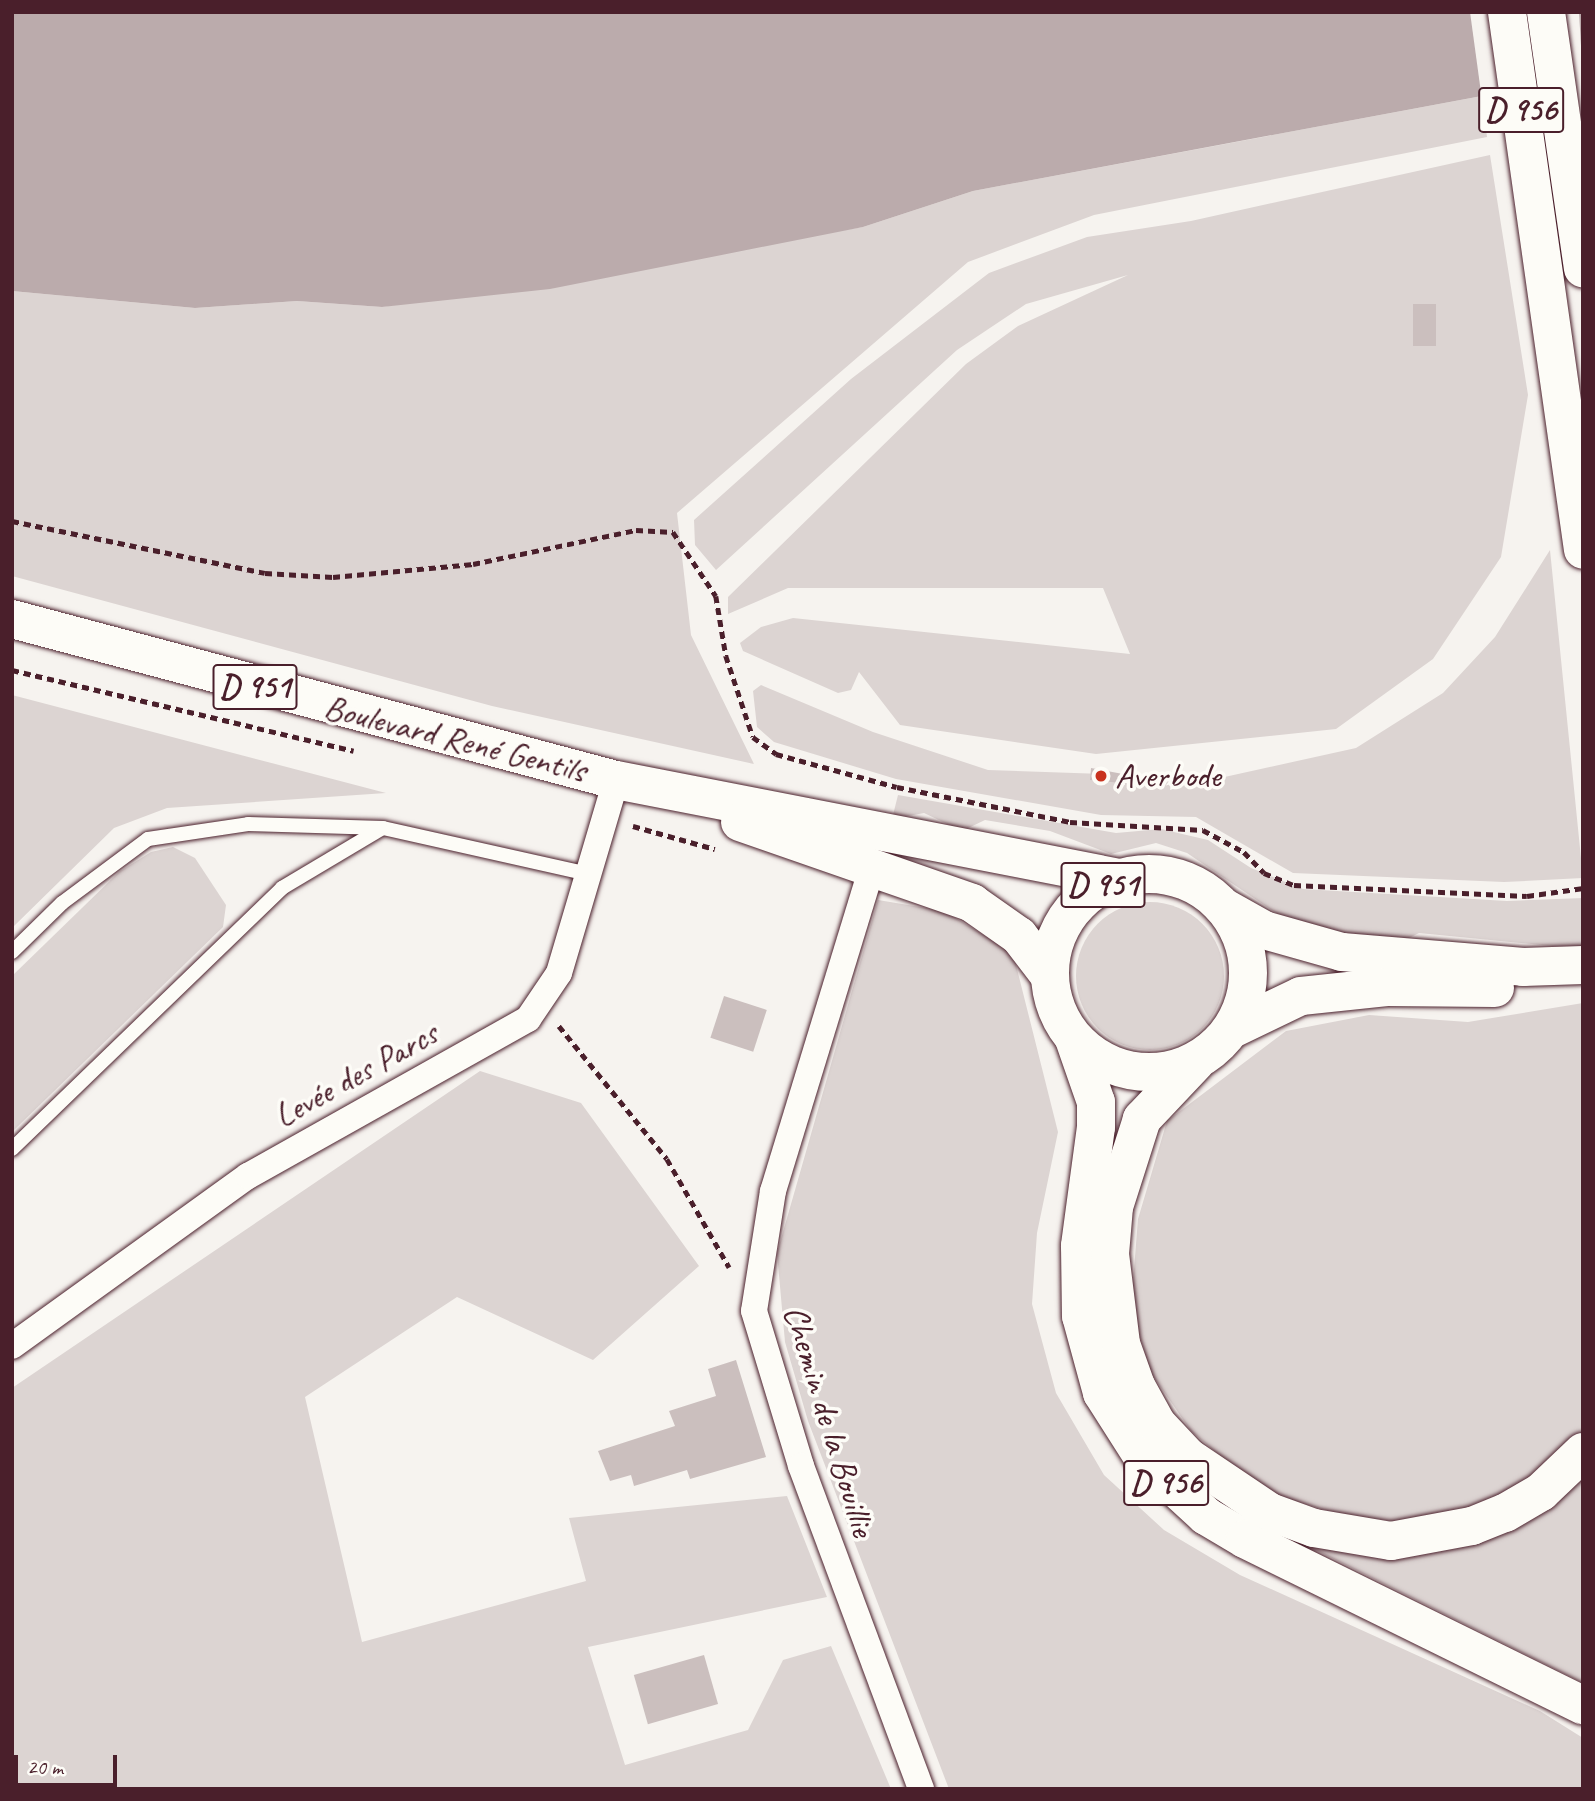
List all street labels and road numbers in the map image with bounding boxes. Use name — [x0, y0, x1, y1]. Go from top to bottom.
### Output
road number: D 956 — [1477, 80, 1565, 140]
road number: D 951 — [211, 658, 299, 716]
street label: Boulevard René Gentils — [320, 686, 590, 792]
road number: D 951 — [1059, 856, 1147, 914]
street label: Levée des Parcs — [266, 1013, 446, 1137]
street label: Chemin de la Bouillie — [774, 1300, 884, 1542]
road number: D 956 — [1122, 1454, 1210, 1512]

